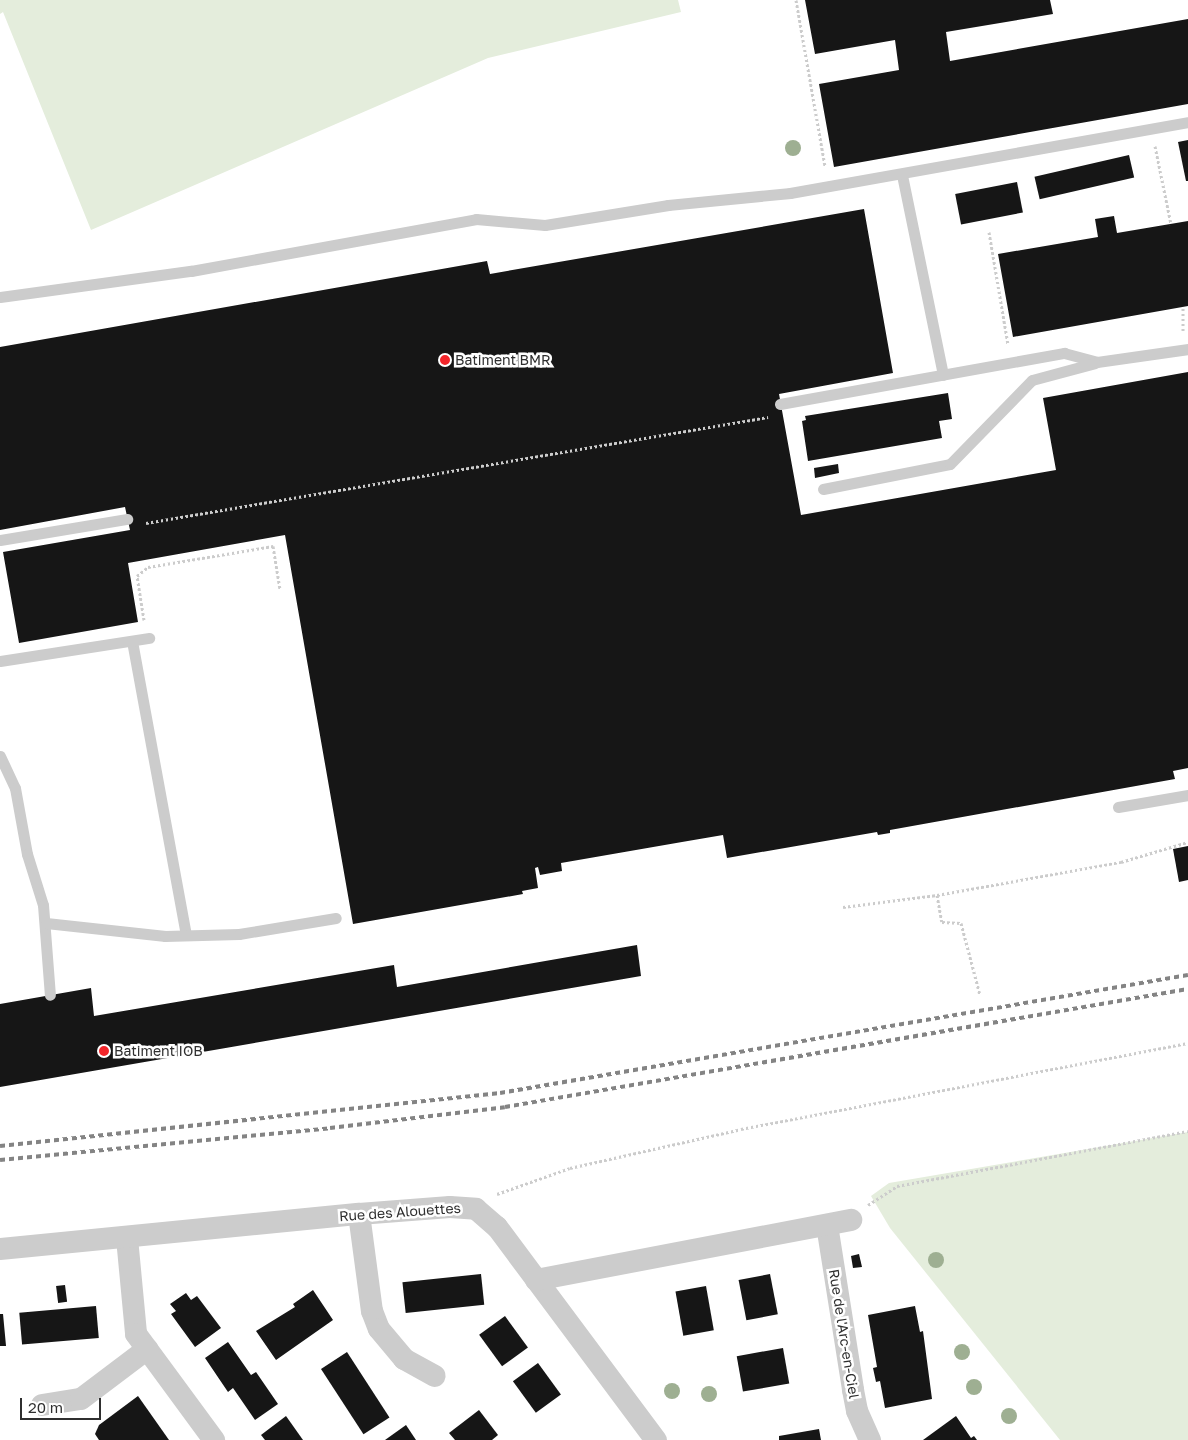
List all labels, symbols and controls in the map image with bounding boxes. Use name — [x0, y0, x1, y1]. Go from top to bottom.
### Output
place label: Batiment BMR — [455, 352, 551, 368]
marker: Batiment BMR — [439, 354, 451, 366]
place label: Batiment IOB — [114, 1043, 203, 1059]
marker: Batiment IOB — [98, 1045, 110, 1057]
street label: Rue des Alouettes — [339, 1199, 461, 1225]
street label: Rue de l'Arc-en-Ciel — [825, 1268, 863, 1400]
scale bar — [22, 1388, 104, 1420]
text: 20 m — [28, 1398, 63, 1416]

